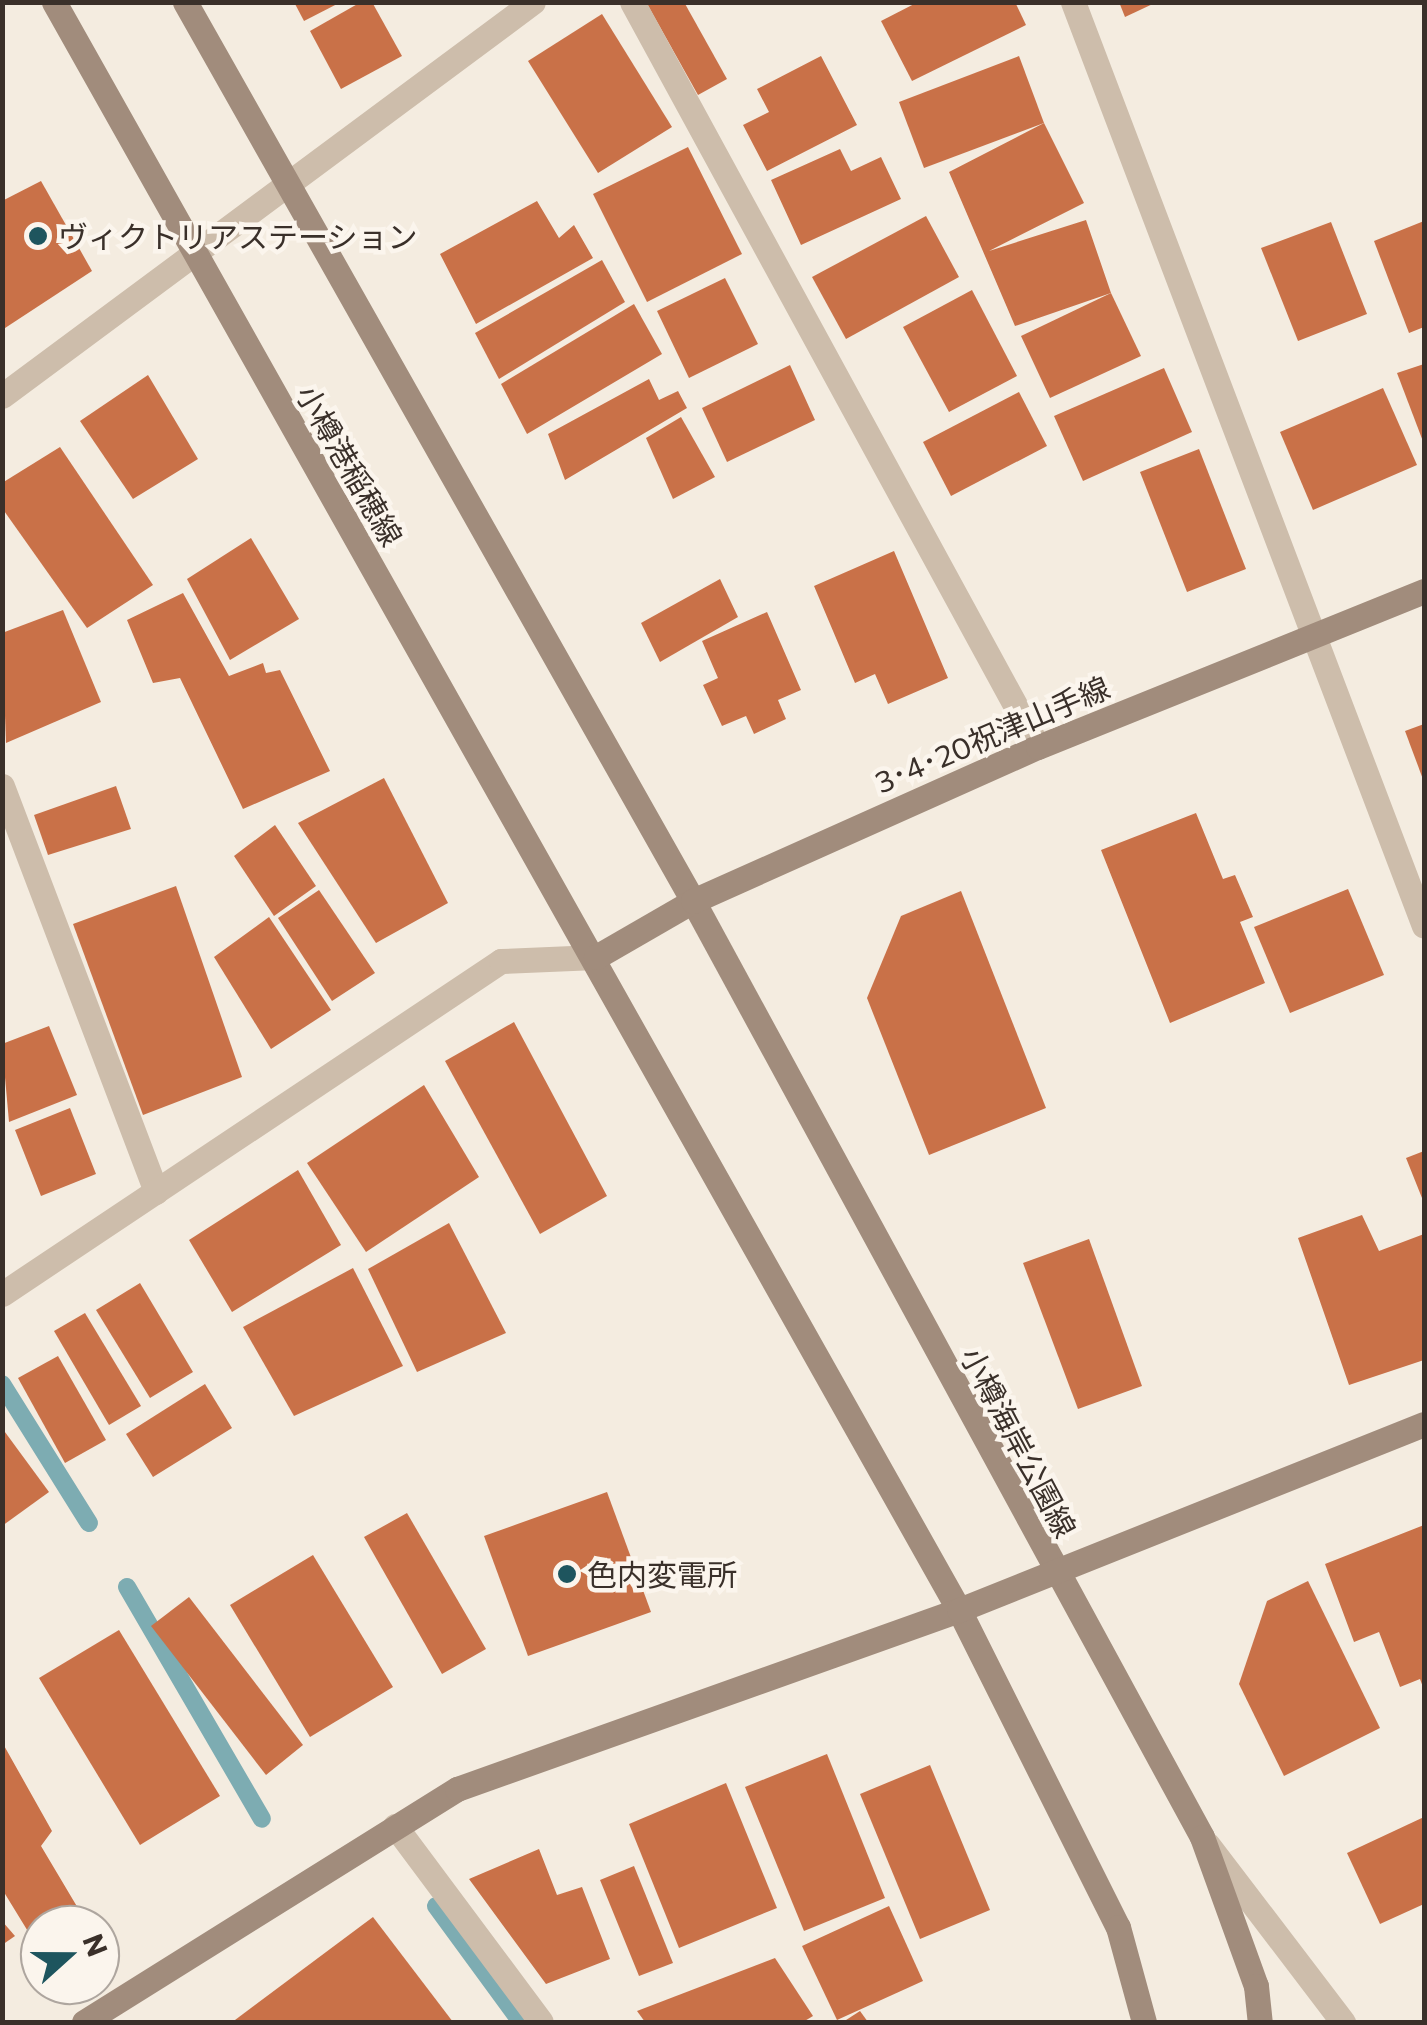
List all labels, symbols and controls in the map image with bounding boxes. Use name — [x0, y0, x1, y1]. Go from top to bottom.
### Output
place label: ヴィクトリアステーション — [58, 218, 418, 254]
marker: ヴィクトリアステーション — [27, 225, 49, 247]
street label: 小樽港稲穂線 — [289, 378, 411, 552]
street label: 3･4･20祝津山手線 — [869, 668, 1115, 800]
street label: 小樽海岸公園線 — [954, 1341, 1084, 1543]
place label: 色内変電所 — [587, 1556, 737, 1592]
marker: 色内変電所 — [556, 1563, 578, 1585]
north arrow — [20, 1905, 120, 2005]
text: N — [77, 1929, 116, 1961]

